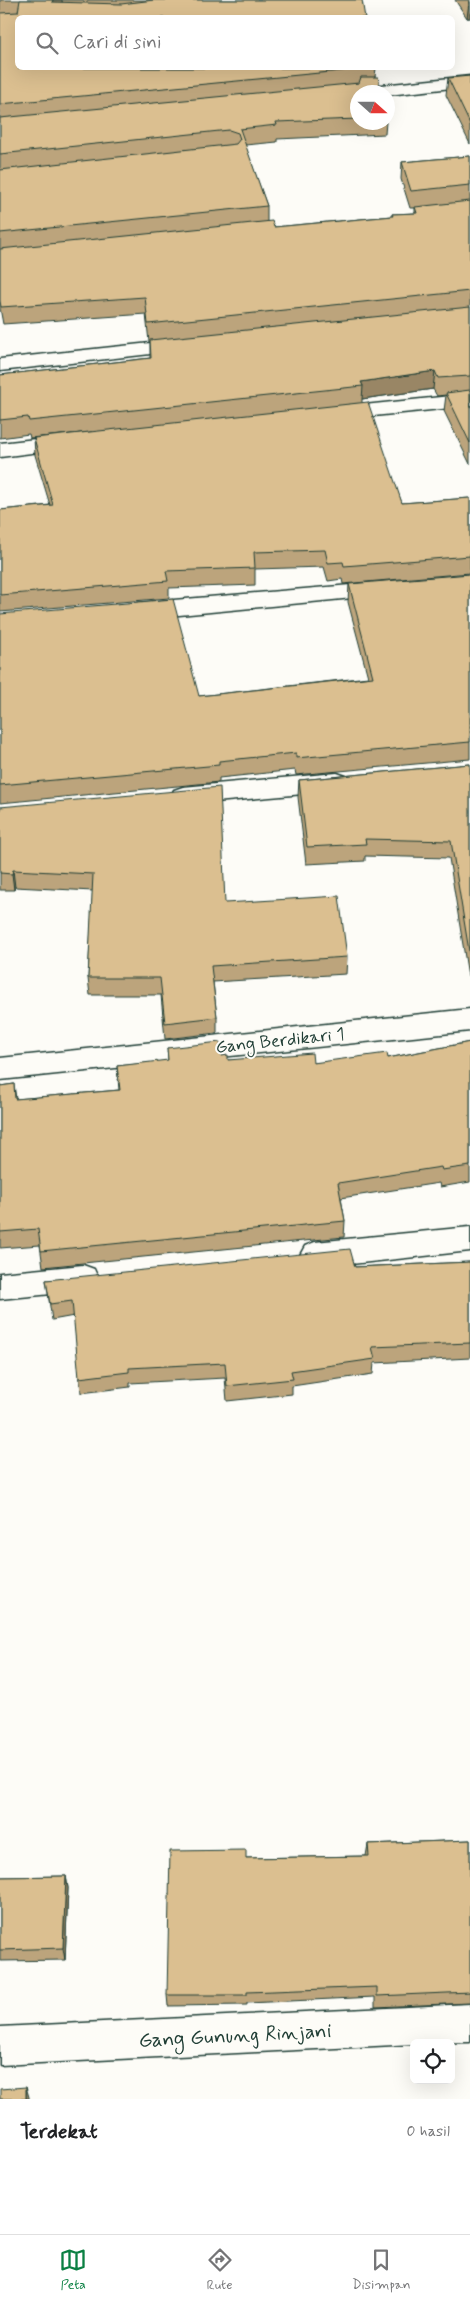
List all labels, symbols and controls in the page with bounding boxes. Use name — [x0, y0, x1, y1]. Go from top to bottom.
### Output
search box — [15, 15, 455, 70]
icon: search — [33, 29, 61, 57]
text: Cari di sini — [73, 30, 161, 55]
north arrow — [350, 85, 395, 130]
street label: Gang Berdikari 1 — [215, 1022, 346, 1061]
street label: Gang Gunung Rinjani — [138, 2017, 332, 2056]
map controls — [410, 2039, 455, 2084]
button: locate — [410, 2039, 455, 2084]
text: Terdekat — [20, 2118, 98, 2146]
text: 0 hasil — [406, 2121, 450, 2142]
tab: Peta — [59, 2246, 87, 2294]
tab: Rute — [206, 2246, 234, 2294]
tab: Disimpan — [352, 2246, 411, 2294]

